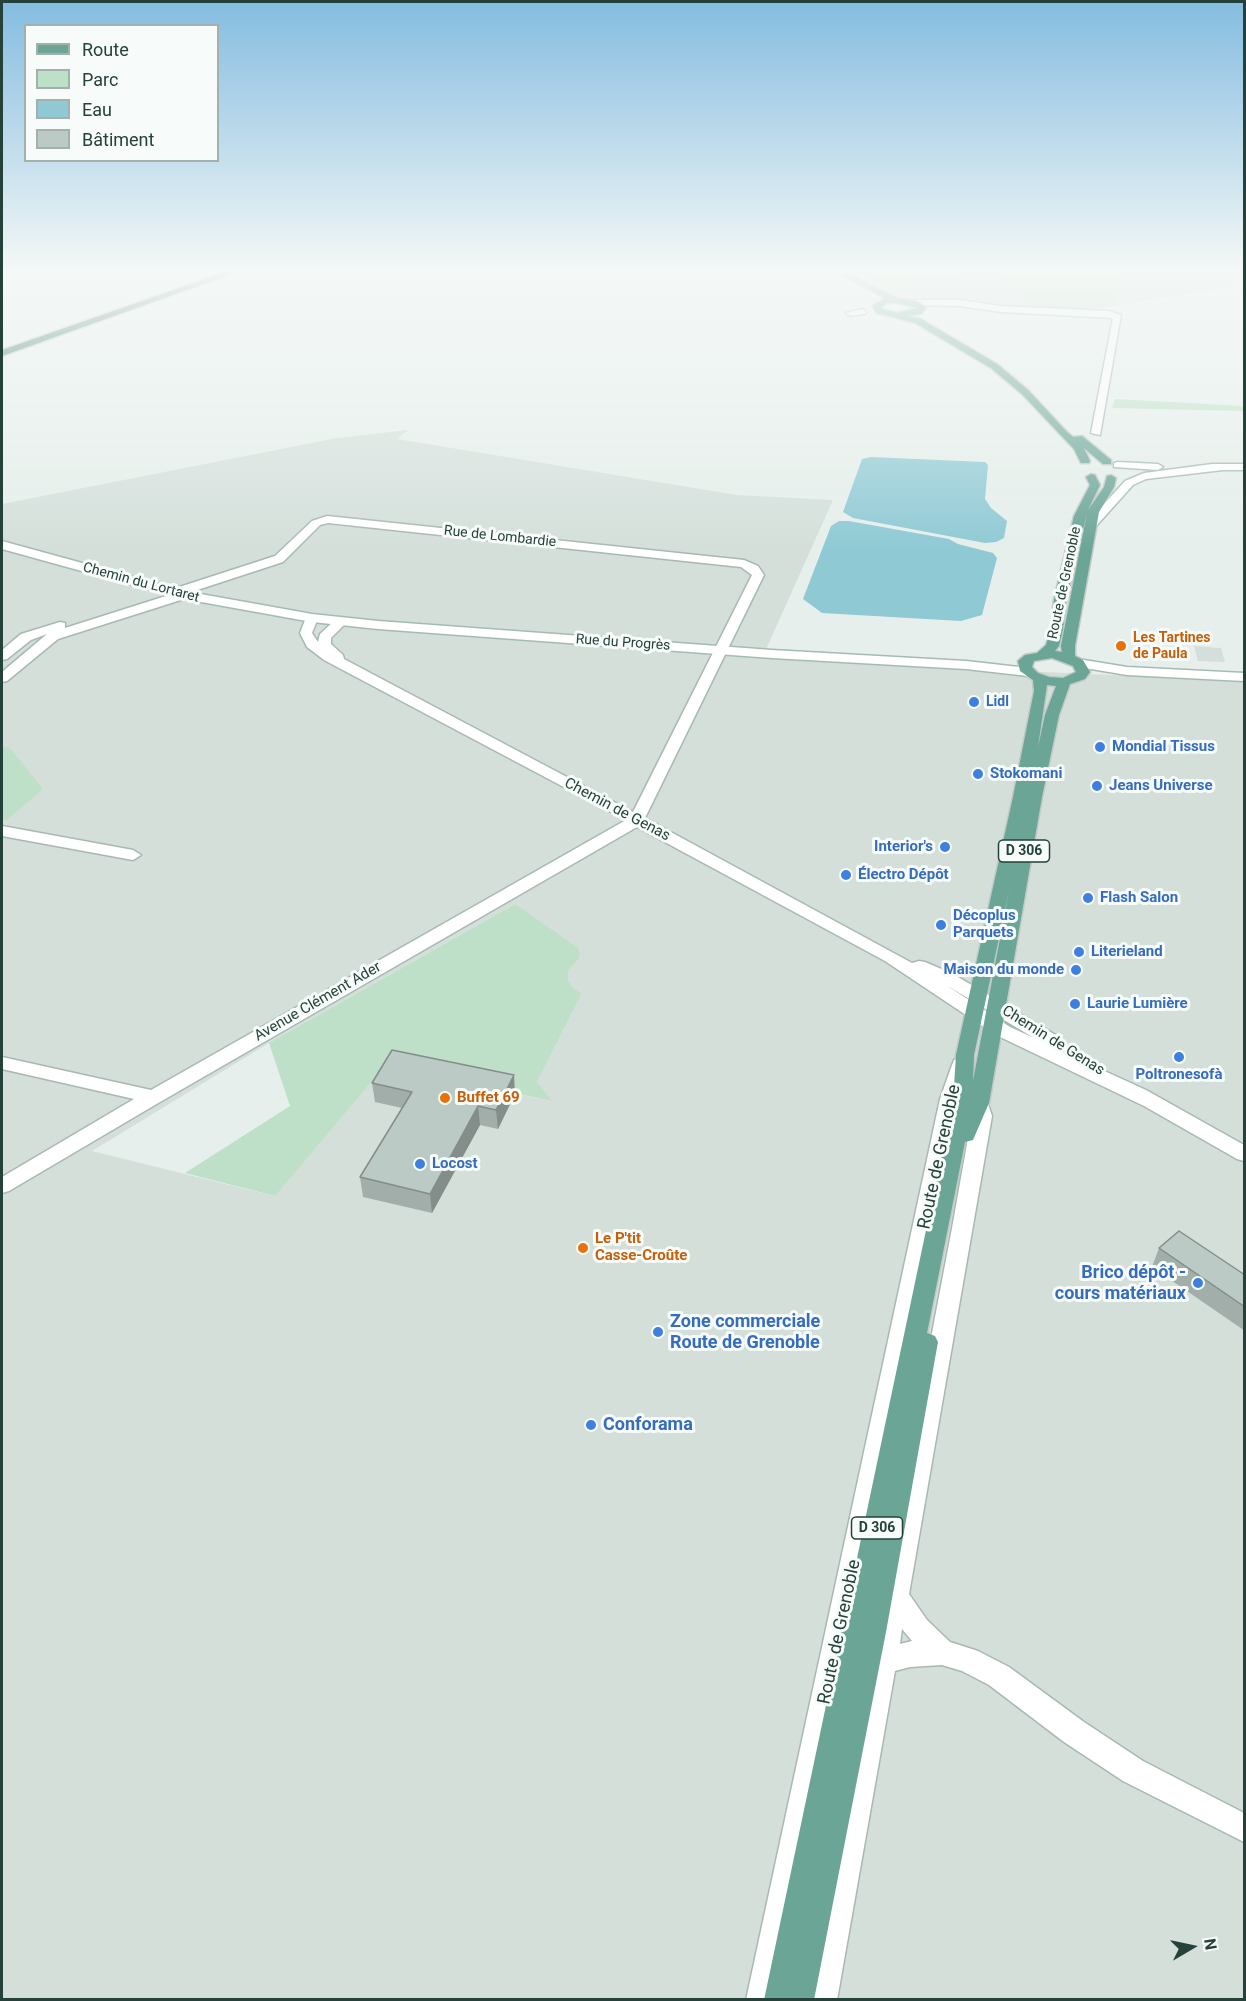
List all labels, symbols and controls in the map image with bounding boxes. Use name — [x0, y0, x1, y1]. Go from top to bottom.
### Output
legend — [24, 24, 219, 162]
text: Route — [82, 39, 129, 60]
text: Parc — [82, 69, 118, 90]
text: Eau — [82, 99, 112, 120]
text: Bâtiment — [82, 129, 154, 150]
street label: Rue de Lombardie — [443, 523, 557, 551]
street label: Route de Grenoble — [1045, 525, 1085, 641]
street label: Chemin du Lortaret — [81, 559, 201, 607]
place label: Les Tartines de Paula — [1133, 630, 1210, 662]
street label: Rue du Progrès — [575, 631, 671, 655]
marker: Les Tartines de Paula — [1114, 639, 1128, 653]
place label: Lidl — [986, 694, 1009, 710]
marker: Lidl — [967, 695, 981, 709]
place label: Mondial Tissus — [1112, 738, 1215, 756]
marker: Mondial Tissus — [1093, 740, 1107, 754]
place label: Stokomani — [990, 765, 1062, 783]
marker: Stokomani — [971, 767, 985, 781]
street label: Chemin de Genas — [561, 775, 673, 845]
place label: Jeans Universe — [1109, 777, 1213, 795]
marker: Jeans Universe — [1090, 779, 1104, 793]
place label: Interior's — [874, 838, 933, 856]
marker: Interior's — [938, 840, 952, 854]
road number: D 306 — [998, 840, 1050, 862]
place label: Électro Dépôt — [858, 866, 949, 884]
marker: Électro Dépôt — [839, 868, 853, 882]
place label: Flash Salon — [1100, 889, 1178, 907]
marker: Flash Salon — [1081, 891, 1095, 905]
place label: Décoplus Parquets — [953, 907, 1016, 942]
marker: Décoplus Parquets — [934, 918, 948, 932]
place label: Literieland — [1091, 943, 1163, 961]
marker: Literieland — [1072, 945, 1086, 959]
street label: Avenue Clément Ader — [251, 958, 385, 1046]
place label: Maison du monde — [944, 961, 1064, 979]
marker: Maison du monde — [1069, 963, 1083, 977]
place label: Laurie Lumière — [1087, 995, 1188, 1013]
marker: Laurie Lumière — [1068, 997, 1082, 1011]
street label: Chemin de Genas — [999, 1002, 1107, 1080]
marker: Poltronesofà — [1172, 1050, 1186, 1064]
place label: Poltronesofà — [1136, 1066, 1222, 1084]
street label: Route de Grenoble — [914, 1083, 966, 1231]
place label: Buffet 69 — [457, 1089, 520, 1107]
marker: Buffet 69 — [438, 1091, 452, 1105]
place label: Locost — [432, 1155, 478, 1173]
marker: Locost — [413, 1157, 427, 1171]
place label: Le P'tit Casse-Croûte — [595, 1230, 687, 1265]
marker: Le P'tit Casse-Croûte — [576, 1241, 590, 1255]
place label: Brico dépôt - cours matériaux — [1055, 1262, 1186, 1304]
marker: Brico dépôt - cours matériaux — [1191, 1276, 1205, 1290]
place label: Zone commerciale Route de Grenoble — [670, 1311, 820, 1354]
marker: Zone commerciale Route de Grenoble — [651, 1325, 665, 1339]
place label: Conforama — [603, 1414, 693, 1436]
marker: Conforama — [584, 1418, 598, 1432]
road number: D 306 — [852, 1517, 902, 1539]
street label: Route de Grenoble — [814, 1558, 866, 1706]
north arrow — [1162, 1917, 1222, 1977]
text: N — [1200, 1937, 1221, 1951]

